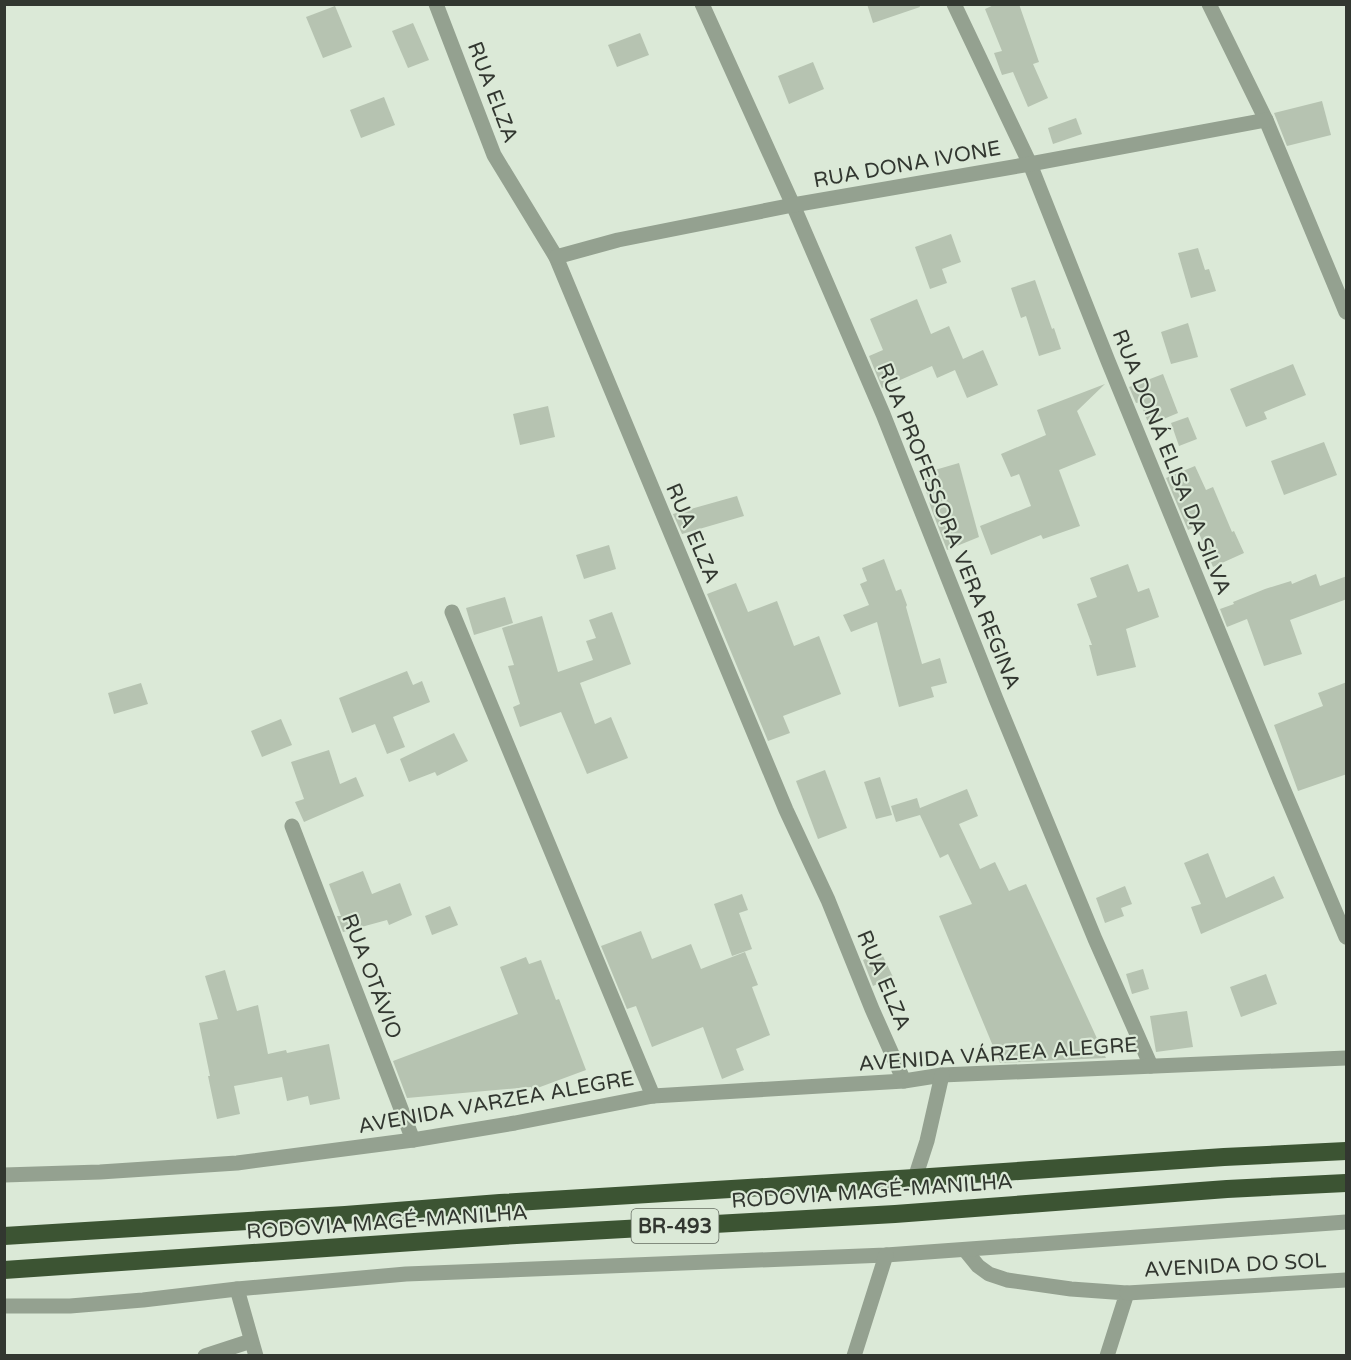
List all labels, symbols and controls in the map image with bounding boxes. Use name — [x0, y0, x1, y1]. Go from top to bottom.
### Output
street label: RUA ELZA — [462, 38, 523, 146]
street label: RUA DONA IVONE — [811, 136, 1003, 193]
street label: RUA DONÁ ELISA DA SILVA — [1107, 326, 1236, 598]
street label: RUA PROFESSORA VERA REGINA — [871, 359, 1026, 693]
street label: RUA ELZA — [660, 479, 725, 587]
street label: RUA OTÁVIO — [336, 910, 407, 1042]
street label: RUA ELZA — [851, 926, 916, 1034]
street label: AVENIDA VÁRZEA ALEGRE — [858, 1032, 1138, 1077]
street label: AVENIDA VARZEA ALEGRE — [356, 1066, 636, 1139]
street label: RODOVIA MAGÉ-MANILHA — [730, 1169, 1014, 1214]
street label: RODOVIA MAGÉ-MANILHA — [245, 1200, 529, 1245]
road number: BR-493 — [632, 1209, 718, 1243]
street label: AVENIDA DO SOL — [1143, 1248, 1327, 1283]

